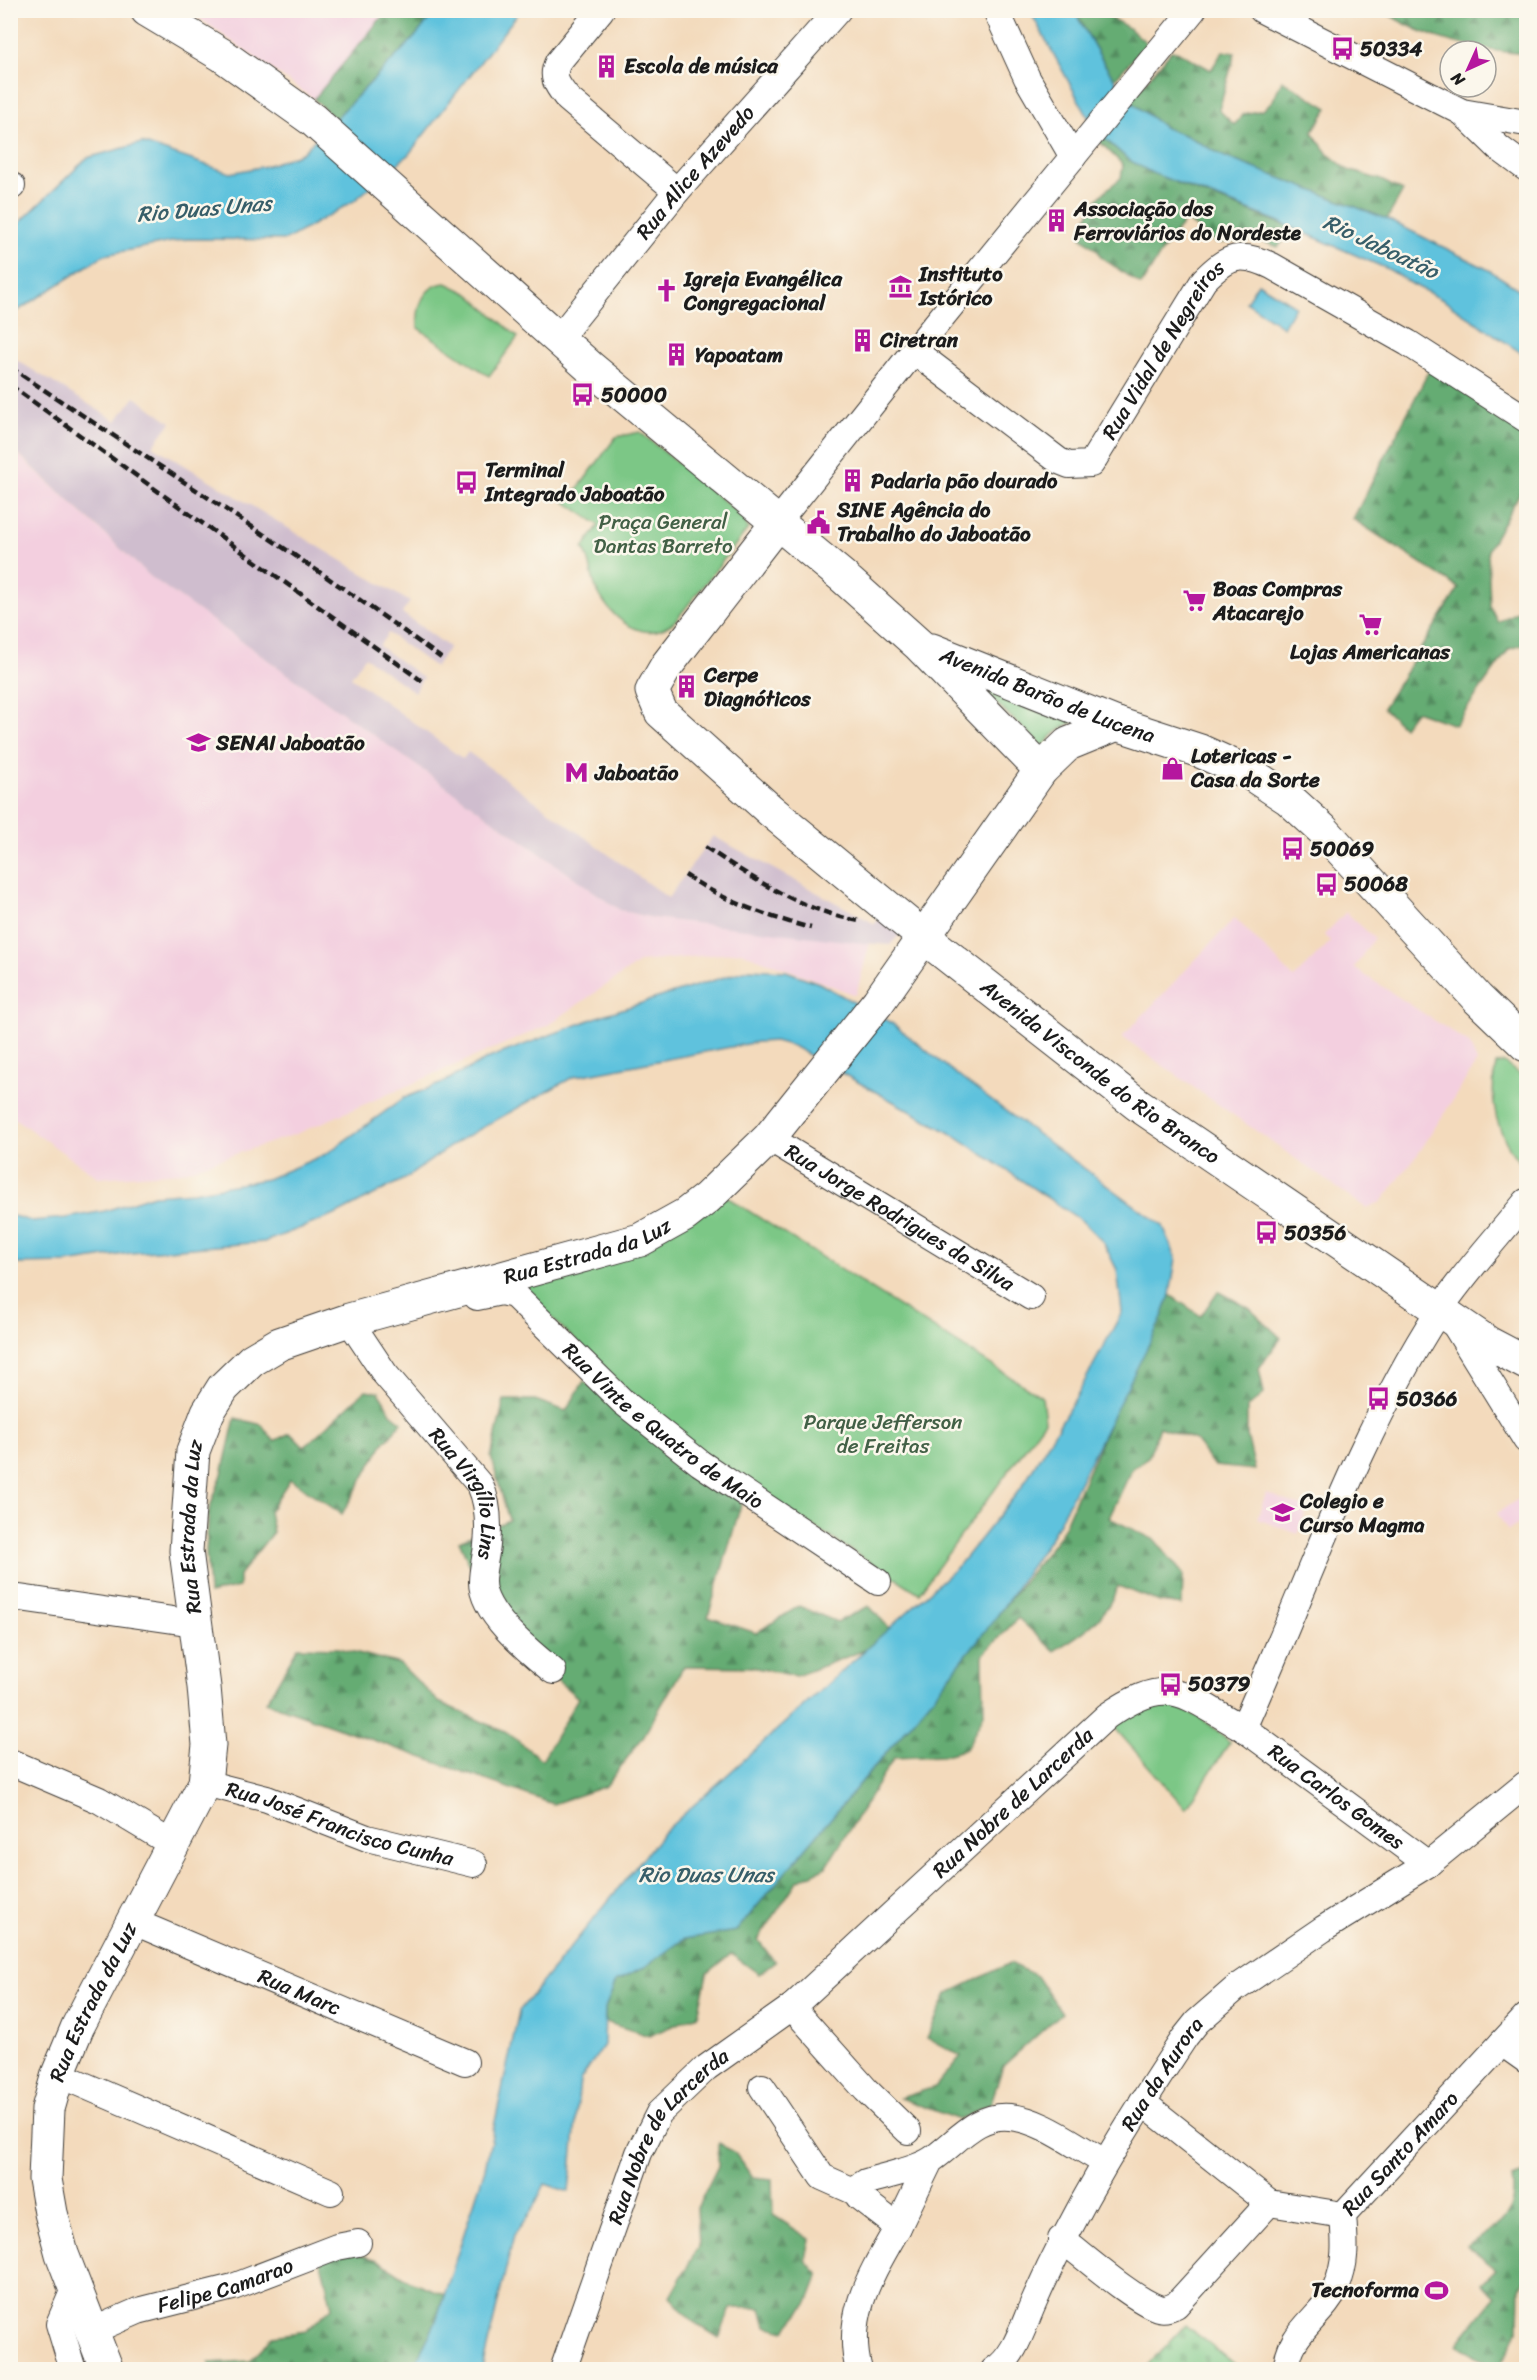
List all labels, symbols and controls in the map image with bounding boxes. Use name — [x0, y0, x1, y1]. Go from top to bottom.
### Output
place label: 50334 — [1360, 30, 1422, 68]
bus stop icon: 50334 — [1329, 36, 1355, 62]
north arrow — [1438, 39, 1498, 99]
place label: Escola de música — [624, 47, 779, 85]
building icon: Escola de música — [593, 53, 619, 79]
text: N — [1443, 64, 1473, 94]
street label: Rua Alice Azevedo — [626, 96, 765, 248]
water label: Rio Duas Unas — [135, 183, 276, 234]
place label: Associação dos Ferroviários do Nordeste — [1073, 190, 1302, 252]
water label: Rio Jaboatão — [1317, 203, 1447, 291]
building icon: Associação dos Ferroviários do Nordeste — [1043, 208, 1069, 234]
street label: Rua Vidal de Negreiros — [1091, 249, 1234, 447]
place label: Instituto Istórico — [918, 255, 1003, 317]
place label: Igreja Evangélica Congregacional — [683, 260, 843, 322]
museum icon: Instituto Istórico — [888, 273, 914, 299]
church icon: Igreja Evangélica Congregacional — [653, 278, 679, 304]
place label: Ciretran — [879, 321, 959, 359]
building icon: Ciretran — [849, 327, 875, 353]
place label: Yapoatam — [695, 336, 783, 374]
building icon: Yapoatam — [664, 342, 690, 368]
place label: 50000 — [601, 376, 667, 414]
bus stop icon: 50000 — [570, 382, 596, 408]
place label: Terminal Integrado Jaboatão — [484, 451, 665, 513]
place label: Padaria pão dourado — [871, 462, 1058, 500]
building icon: Padaria pão dourado — [840, 468, 866, 494]
bus stop icon: Terminal Integrado Jaboatão — [454, 469, 480, 495]
place label: SINE Agência do Trabalho do Jaboatão — [836, 491, 1031, 553]
park label: Praça General Dantas Barreto — [593, 503, 733, 565]
public building icon: SINE Agência do Trabalho do Jaboatão — [806, 509, 832, 535]
place label: Boas Compras Atacarejo — [1212, 570, 1342, 632]
supermarket icon: Boas Compras Atacarejo — [1182, 588, 1208, 614]
supermarket icon: Lojas Americanas — [1357, 611, 1383, 637]
place label: Lojas Americanas — [1290, 633, 1451, 671]
street label: Avenida Barão de Lucena — [933, 636, 1160, 754]
place label: Cerpe Diagnóticos — [703, 656, 811, 718]
building icon: Cerpe Diagnóticos — [673, 674, 699, 700]
place label: SENAI Jaboatão — [215, 724, 365, 762]
school or university icon: SENAI Jaboatão — [185, 730, 211, 756]
place label: Lotericas - Casa da Sorte — [1190, 737, 1320, 799]
place label: Jaboatão — [594, 754, 679, 792]
shop icon: Lotericas - Casa da Sorte — [1160, 755, 1186, 781]
metro station icon: Jaboatão — [564, 760, 590, 786]
place label: 50069 — [1310, 830, 1374, 868]
bus stop icon: 50069 — [1279, 836, 1305, 862]
place label: 50068 — [1344, 865, 1408, 903]
bus stop icon: 50068 — [1313, 871, 1339, 897]
street label: Avenida Visconde do Rio Branco — [971, 968, 1229, 1175]
street label: Rua Jorge Rodrigues da Silva — [777, 1133, 1023, 1302]
street label: Rua Estrada da Luz — [499, 1207, 679, 1296]
place label: 50356 — [1284, 1214, 1346, 1252]
bus stop icon: 50356 — [1253, 1220, 1279, 1246]
street label: Rua Vinte e Quatro de Maio — [553, 1333, 772, 1520]
place label: 50366 — [1396, 1380, 1458, 1418]
bus stop icon: 50366 — [1365, 1386, 1391, 1412]
park label: Parque Jefferson de Freitas — [803, 1403, 963, 1465]
street label: Rua Virgílio Lins — [419, 1418, 507, 1563]
street label: Rua Estrada da Luz — [167, 1433, 215, 1616]
place label: Colegio e Curso Magma — [1299, 1482, 1425, 1544]
school or university icon: Colegio e Curso Magma — [1269, 1500, 1295, 1526]
place label: 50379 — [1188, 1665, 1251, 1703]
bus stop icon: 50379 — [1157, 1671, 1183, 1697]
street label: Rua Nobre de Larcerda — [923, 1718, 1103, 1888]
street label: Rua Carlos Gomes — [1260, 1733, 1414, 1860]
street label: Rua José Francisco Cunha — [222, 1770, 458, 1877]
water label: Rio Duas Unas — [639, 1855, 776, 1894]
street label: Rua Estrada da Luz — [38, 1915, 148, 2086]
street label: Rua Marc — [252, 1957, 347, 2027]
street label: Rua da Aurora — [1110, 2008, 1214, 2139]
street label: Rua Nobre de Larcerda — [596, 2038, 738, 2230]
street label: Rua Santo Amaro — [1332, 2082, 1468, 2225]
street label: Felipe Camarao — [153, 2246, 299, 2324]
place label: Tecnoforma — [1311, 2271, 1419, 2309]
sports icon: Tecnoforma — [1424, 2277, 1450, 2303]

